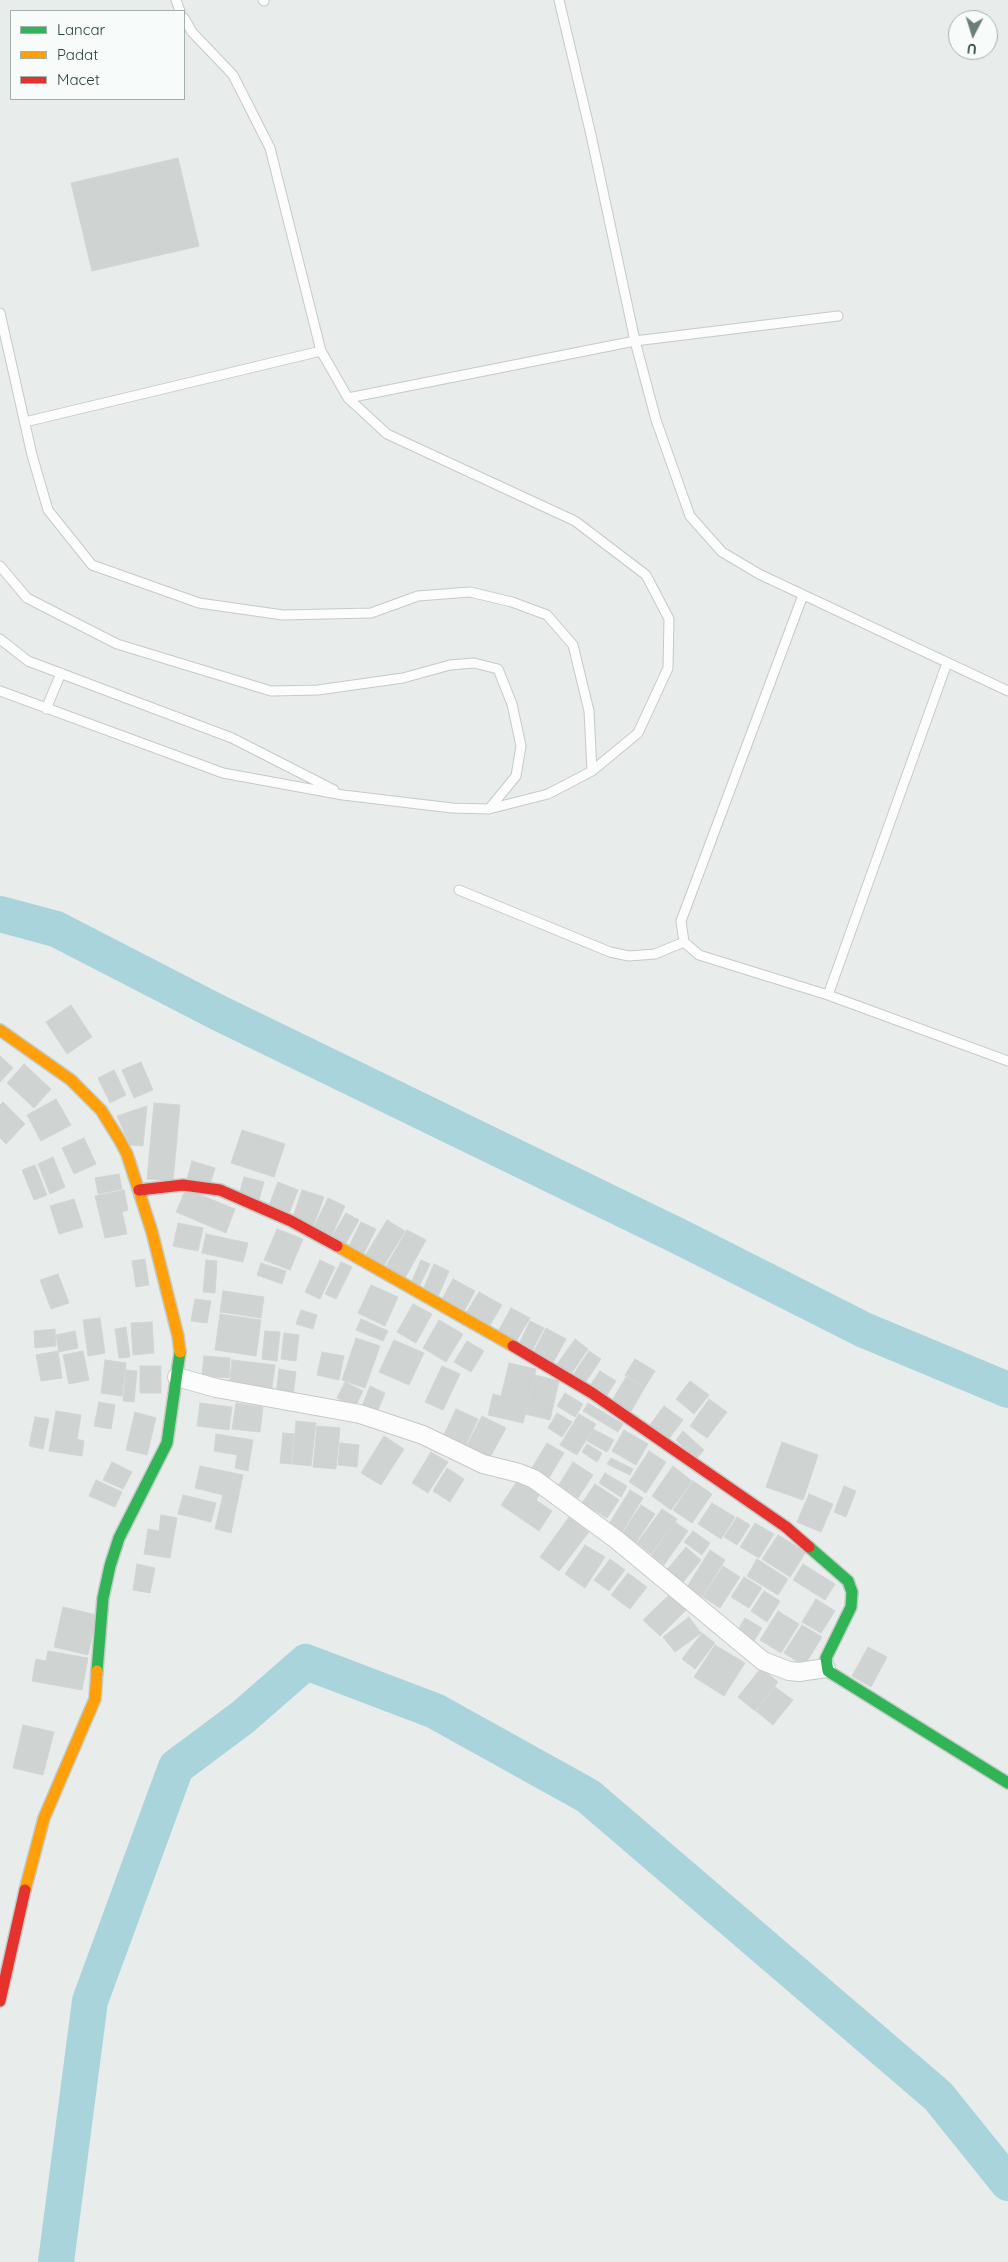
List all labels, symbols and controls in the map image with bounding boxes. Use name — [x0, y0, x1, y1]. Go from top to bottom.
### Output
legend — [10, 10, 185, 100]
north arrow — [948, 10, 998, 60]
text: Lancar — [57, 20, 105, 39]
text: U — [966, 40, 977, 58]
text: Padat — [57, 45, 98, 64]
text: Macet — [57, 70, 100, 89]

